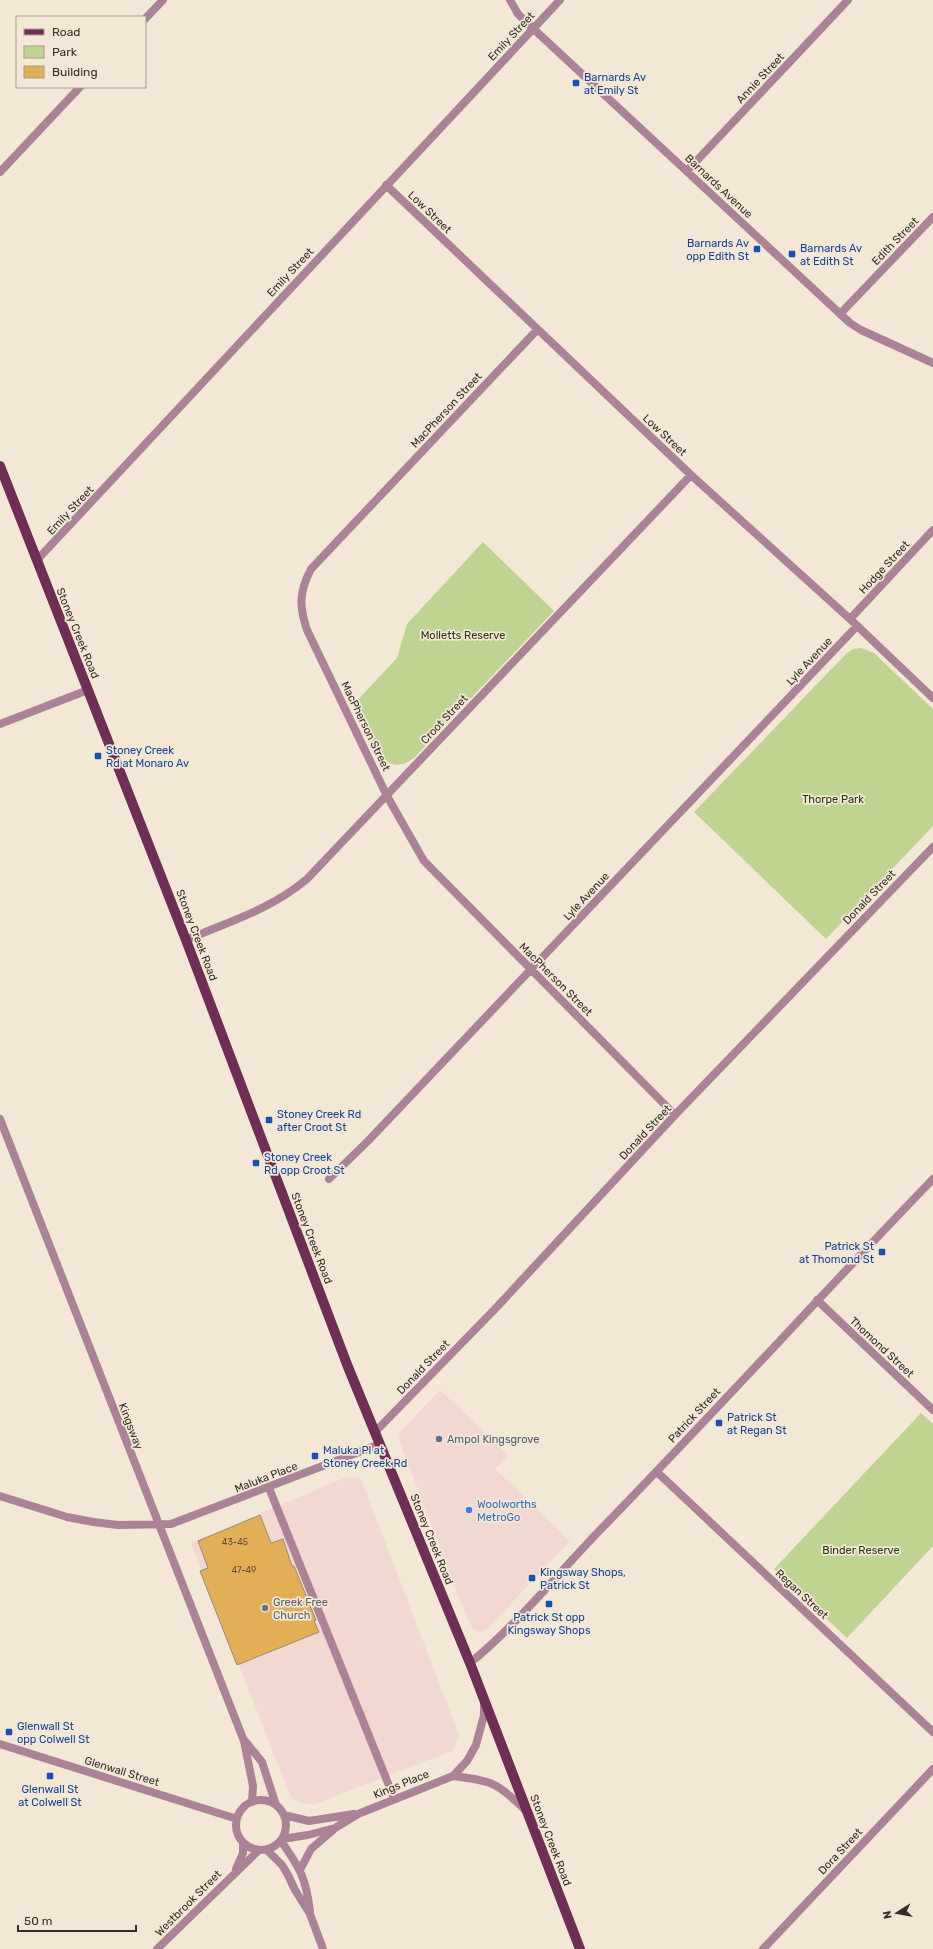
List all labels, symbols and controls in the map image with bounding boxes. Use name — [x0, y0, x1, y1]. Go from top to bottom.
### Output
street label: Emily Street — [485, 9, 538, 63]
legend — [16, 16, 146, 88]
text: Road — [52, 25, 80, 39]
text: Park — [52, 45, 78, 59]
street label: Annie Street — [734, 50, 787, 106]
text: Building — [52, 65, 98, 79]
place label: Barnards Av at Emily St — [584, 71, 646, 97]
marker: Barnards Av at Emily St — [571, 78, 581, 88]
street label: Barnards Avenue — [682, 152, 755, 221]
street label: Low Street — [405, 188, 455, 237]
street label: Edith Street — [869, 214, 922, 268]
place label: Barnards Av opp Edith St — [686, 237, 750, 263]
place label: Barnards Av at Edith St — [800, 242, 862, 268]
marker: Barnards Av opp Edith St — [752, 244, 762, 254]
street label: Emily Street — [264, 245, 317, 299]
marker: Barnards Av at Edith St — [787, 249, 797, 259]
street label: MacPherson Street — [408, 370, 485, 451]
street label: Low Street — [640, 412, 690, 459]
street label: Emily Street — [44, 483, 97, 537]
street label: Hodge Street — [856, 538, 913, 597]
street label: Stoney Creek Road — [53, 586, 102, 680]
park label: Molletts Reserve — [421, 629, 505, 642]
street label: Lyle Avenue — [784, 635, 835, 688]
street label: MacPherson Street — [338, 679, 393, 774]
street label: Croot Street — [418, 691, 471, 747]
place label: Stoney Creek Rd at Monaro Av — [106, 744, 189, 770]
marker: Stoney Creek Rd at Monaro Av — [93, 751, 103, 761]
park label: Thorpe Park — [802, 793, 864, 806]
street label: Donald Street — [840, 867, 899, 927]
street label: Lyle Avenue — [561, 870, 612, 923]
street label: Stoney Creek Road — [173, 888, 220, 983]
street label: MacPherson Street — [516, 940, 595, 1019]
street label: Donald Street — [617, 1102, 675, 1163]
place label: Stoney Creek Rd after Croot St — [277, 1108, 361, 1134]
marker: Stoney Creek Rd after Croot St — [264, 1115, 274, 1125]
place label: Stoney Creek Rd opp Croot St — [264, 1151, 345, 1177]
marker: Stoney Creek Rd opp Croot St — [251, 1158, 261, 1168]
street label: Stoney Creek Road — [288, 1191, 335, 1286]
place label: Patrick St at Thomond St — [799, 1240, 875, 1266]
marker: Patrick St at Thomond St — [877, 1247, 887, 1257]
street label: Thomond Street — [847, 1314, 917, 1381]
street label: Donald Street — [394, 1337, 453, 1397]
street label: Patrick Street — [666, 1385, 724, 1445]
street label: Kingsway — [116, 1401, 145, 1451]
place label: Patrick St at Regan St — [727, 1411, 787, 1437]
marker: Patrick St at Regan St — [714, 1418, 724, 1428]
place label: Ampol Kingsgrove — [447, 1433, 539, 1446]
marker: Ampol Kingsgrove — [434, 1434, 444, 1444]
place label: Maluka Pl at Stoney Creek Rd — [323, 1444, 407, 1470]
marker: Maluka Pl at Stoney Creek Rd — [310, 1451, 320, 1461]
street label: Maluka Place — [233, 1459, 300, 1495]
street label: Stoney Creek Road — [407, 1492, 456, 1586]
place label: Woolworths MetroGo — [477, 1498, 537, 1524]
marker: Woolworths MetroGo — [464, 1505, 474, 1515]
house number: 43-45 — [222, 1537, 248, 1547]
park label: Binder Reserve — [822, 1544, 900, 1557]
house number: 47-49 — [232, 1565, 256, 1575]
place label: Kingsway Shops, Patrick St — [540, 1566, 626, 1592]
street label: Regan Street — [773, 1567, 831, 1622]
marker: Kingsway Shops, Patrick St — [527, 1573, 537, 1583]
place label: Greek Free Church — [273, 1596, 328, 1622]
marker: Patrick St opp Kingsway Shops — [544, 1599, 554, 1609]
marker: Greek Free Church — [260, 1603, 270, 1613]
place label: Patrick St opp Kingsway Shops — [507, 1611, 591, 1637]
place label: Glenwall St opp Colwell St — [17, 1720, 90, 1746]
marker: Glenwall St opp Colwell St — [4, 1727, 14, 1737]
street label: Glenwall Street — [83, 1754, 161, 1789]
street label: Kings Place — [371, 1767, 431, 1802]
marker: Glenwall St at Colwell St — [45, 1771, 55, 1781]
place label: Glenwall St at Colwell St — [18, 1783, 82, 1809]
street label: Stoney Creek Road — [527, 1793, 574, 1888]
street label: Dora Street — [816, 1825, 866, 1877]
street label: Westbrook Street — [153, 1867, 225, 1939]
north arrow — [877, 1893, 917, 1933]
scale bar — [18, 1907, 136, 1933]
text: N — [881, 1910, 895, 1920]
text: 50 m — [24, 1914, 52, 1928]

